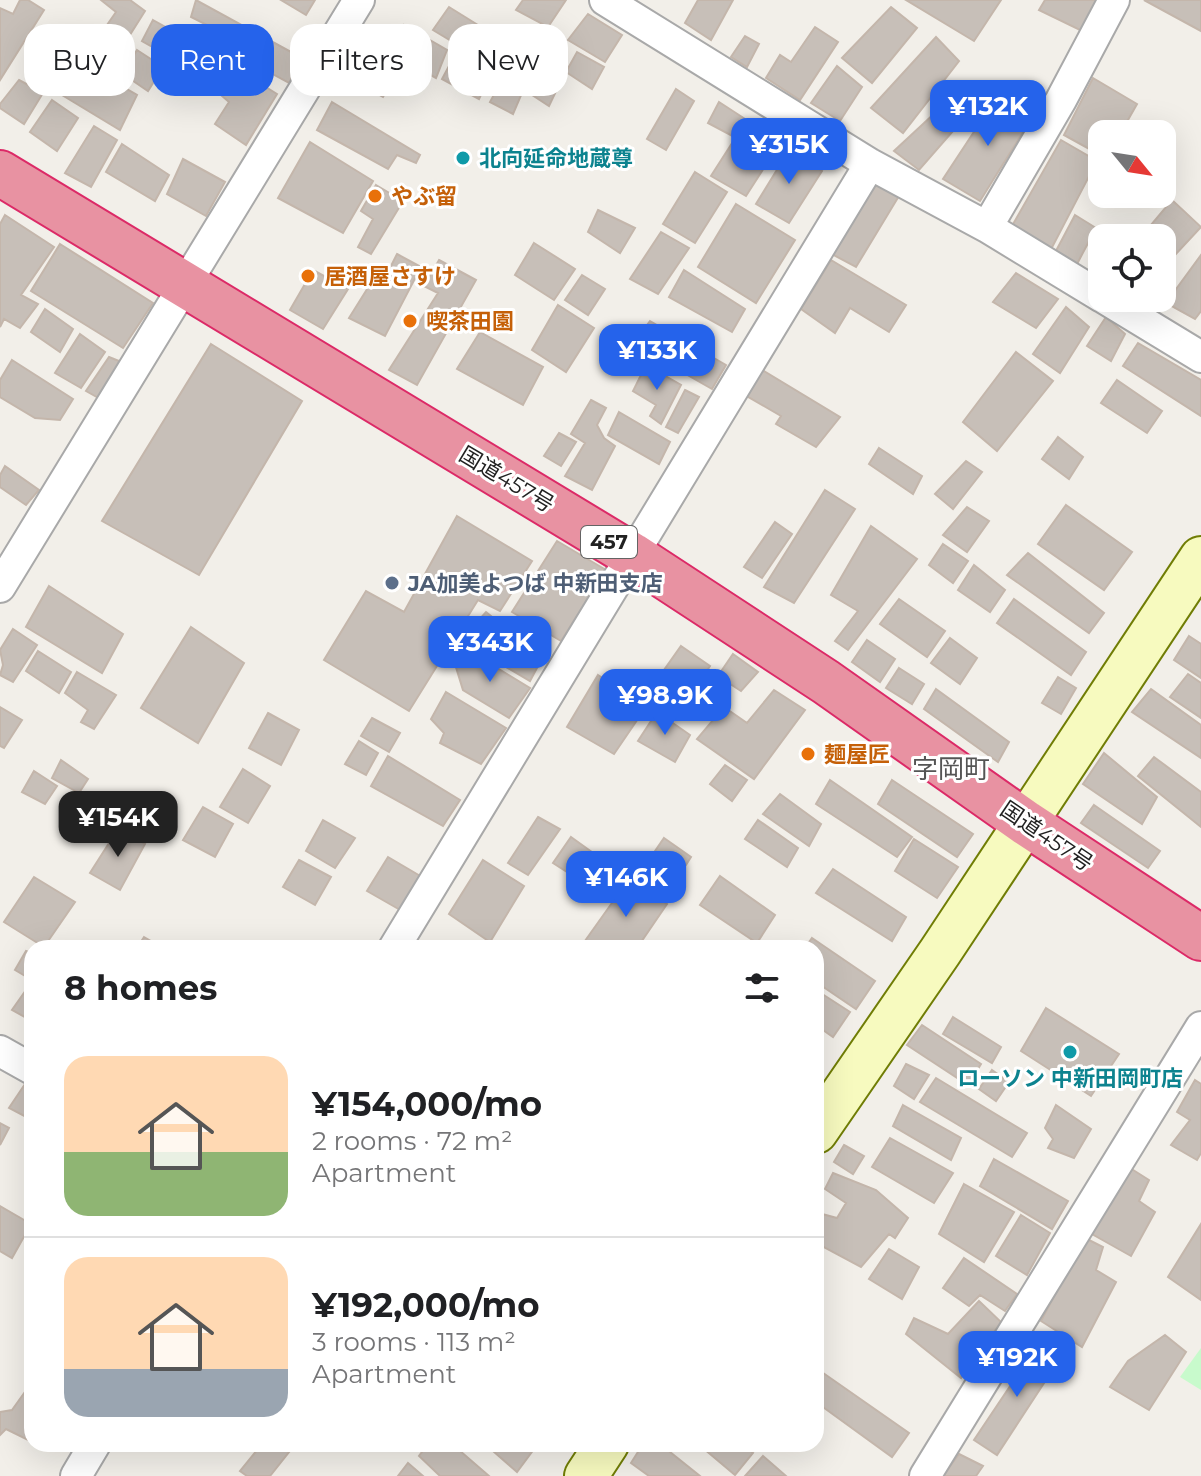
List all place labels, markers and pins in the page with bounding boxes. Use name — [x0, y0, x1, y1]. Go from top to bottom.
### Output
pin: ¥132K — [932, 80, 1044, 148]
pin: ¥315K — [733, 118, 845, 186]
place label: 北向延命地蔵尊 — [479, 145, 633, 172]
marker: 北向延命地蔵尊 — [454, 149, 472, 167]
place label: やぶ留 — [391, 183, 457, 210]
marker: やぶ留 — [366, 187, 384, 205]
place label: 居酒屋さすけ — [324, 263, 456, 290]
marker: 居酒屋さすけ — [299, 267, 317, 285]
place label: 喫茶田園 — [426, 308, 514, 335]
marker: 喫茶田園 — [401, 312, 419, 330]
pin: ¥133K — [601, 324, 713, 392]
place label: JA加美よつば 中新田支店 — [407, 570, 663, 597]
marker: JA加美よつば 中新田支店 — [383, 574, 401, 592]
pin: ¥343K — [434, 616, 546, 684]
pin: ¥98.9K — [600, 669, 730, 737]
place label: 麺屋匠 — [824, 741, 890, 768]
marker: 麺屋匠 — [799, 745, 817, 763]
pin: ¥154K — [62, 791, 174, 859]
pin: ¥146K — [570, 851, 682, 919]
marker: ローソン 中新田岡町店 — [1061, 1043, 1079, 1061]
place label: ローソン 中新田岡町店 — [957, 1065, 1183, 1092]
pin: ¥192K — [961, 1331, 1073, 1399]

